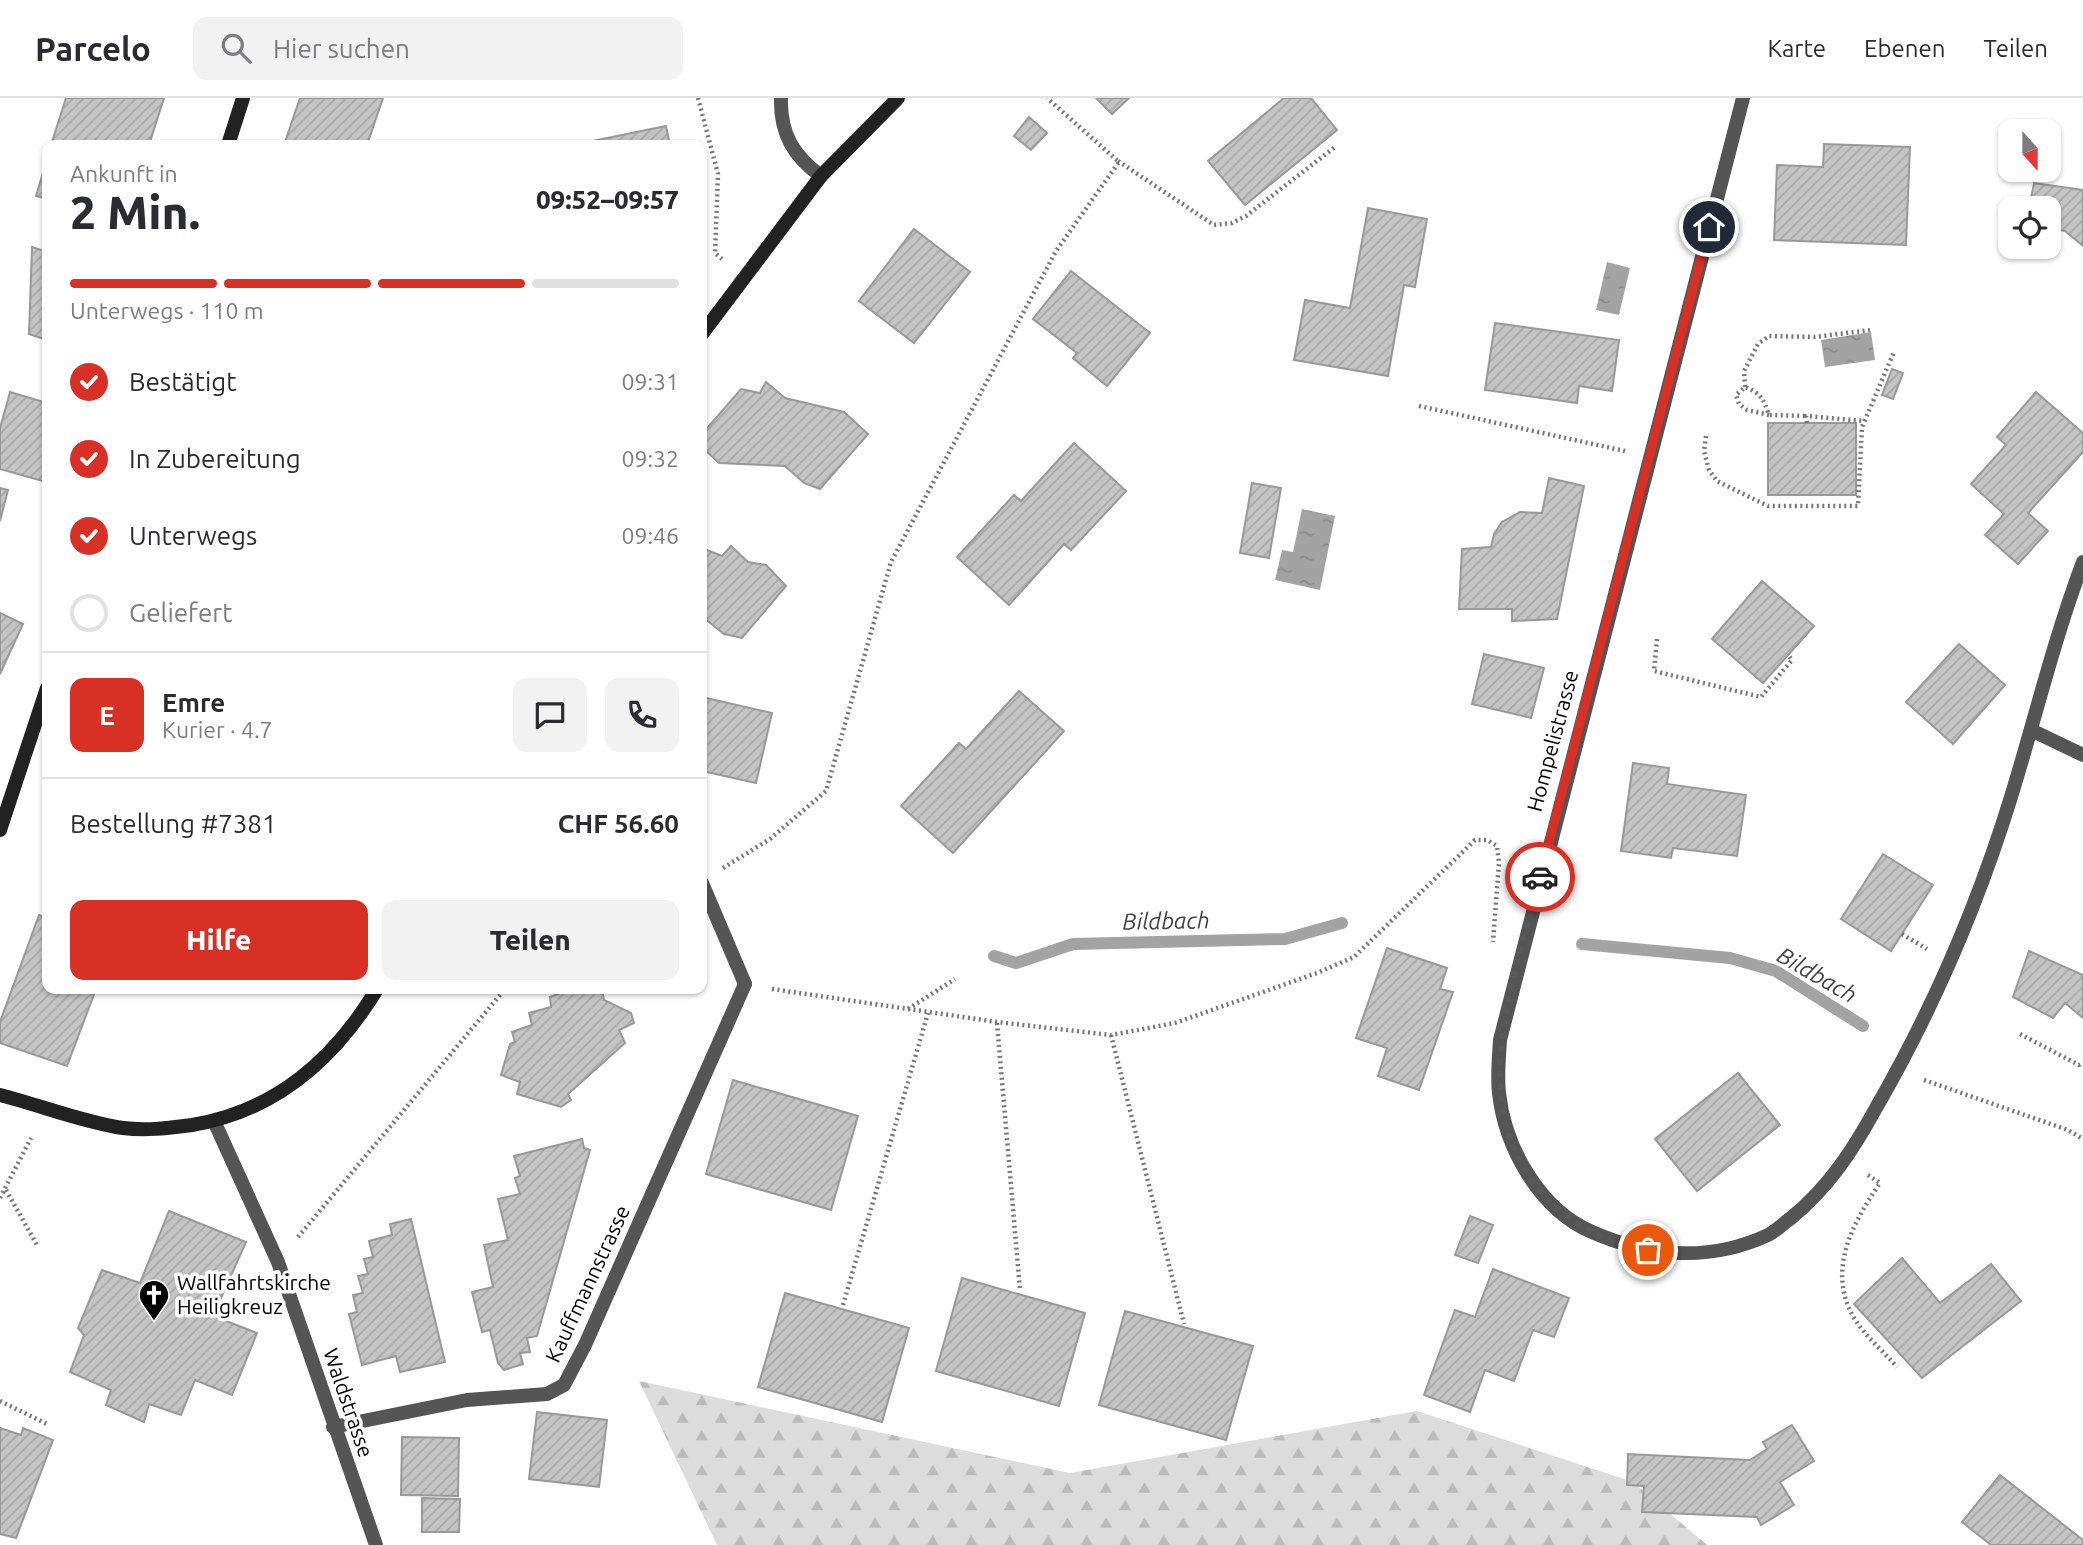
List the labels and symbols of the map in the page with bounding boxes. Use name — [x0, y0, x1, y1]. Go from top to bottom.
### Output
north arrow — [1998, 119, 2062, 182]
pin — [1679, 197, 1739, 257]
street label: Hompelistrasse — [1522, 667, 1582, 814]
courier — [1505, 842, 1575, 912]
water label: Bildbach — [1122, 907, 1210, 934]
water label: Bildbach — [1773, 942, 1861, 1007]
street label: Kauffmannstrasse — [540, 1201, 634, 1366]
pin — [1618, 1220, 1678, 1280]
place label: Wallfahrtskirche Heiligkreuz — [177, 1270, 331, 1318]
church icon: Wallfahrtskirche Heiligkreuz — [137, 1278, 171, 1322]
street label: Waldstrasse — [319, 1345, 379, 1460]

